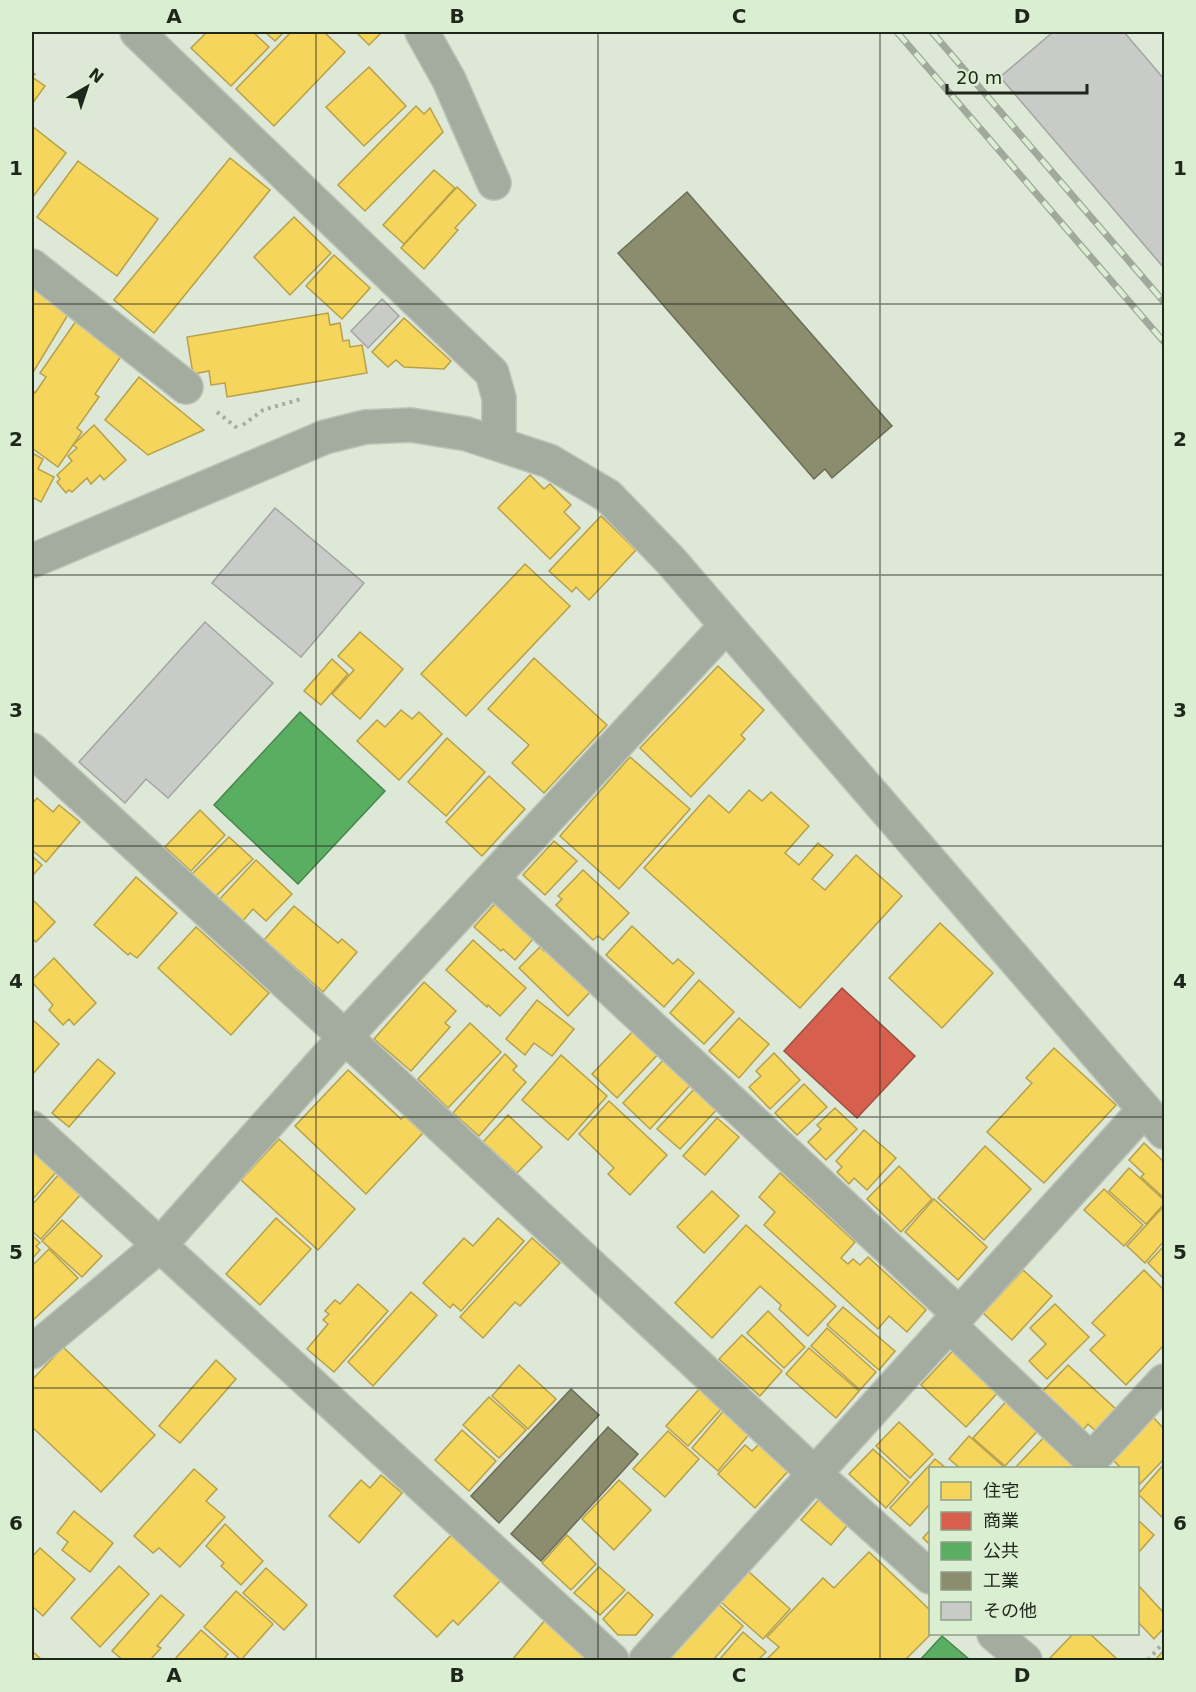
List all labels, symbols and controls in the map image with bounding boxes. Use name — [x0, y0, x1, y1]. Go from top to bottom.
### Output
text: A — [166, 4, 182, 28]
text: B — [449, 4, 465, 28]
text: C — [732, 4, 746, 28]
text: D — [1014, 4, 1030, 28]
north arrow — [57, 57, 117, 117]
scale bar — [947, 57, 1086, 95]
text: N — [85, 64, 107, 87]
text: 20 m — [956, 67, 1002, 88]
text: 1 — [9, 156, 23, 180]
text: 1 — [1173, 156, 1187, 180]
text: 2 — [9, 427, 23, 451]
text: 2 — [1173, 427, 1187, 451]
text: 3 — [9, 698, 23, 722]
text: 3 — [1173, 698, 1187, 722]
text: 4 — [9, 969, 23, 993]
text: 4 — [1173, 969, 1187, 993]
text: 5 — [9, 1240, 23, 1264]
text: 5 — [1173, 1240, 1187, 1264]
legend — [929, 1467, 1139, 1635]
text: 住宅 — [983, 1480, 1019, 1501]
text: 商業 — [983, 1510, 1019, 1531]
text: 6 — [9, 1511, 23, 1535]
text: 6 — [1173, 1511, 1187, 1535]
text: 公共 — [983, 1540, 1019, 1561]
text: 工業 — [983, 1570, 1019, 1591]
text: その他 — [983, 1600, 1037, 1621]
text: A — [166, 1663, 182, 1687]
text: B — [449, 1663, 465, 1687]
text: C — [732, 1663, 746, 1687]
text: D — [1014, 1663, 1030, 1687]

